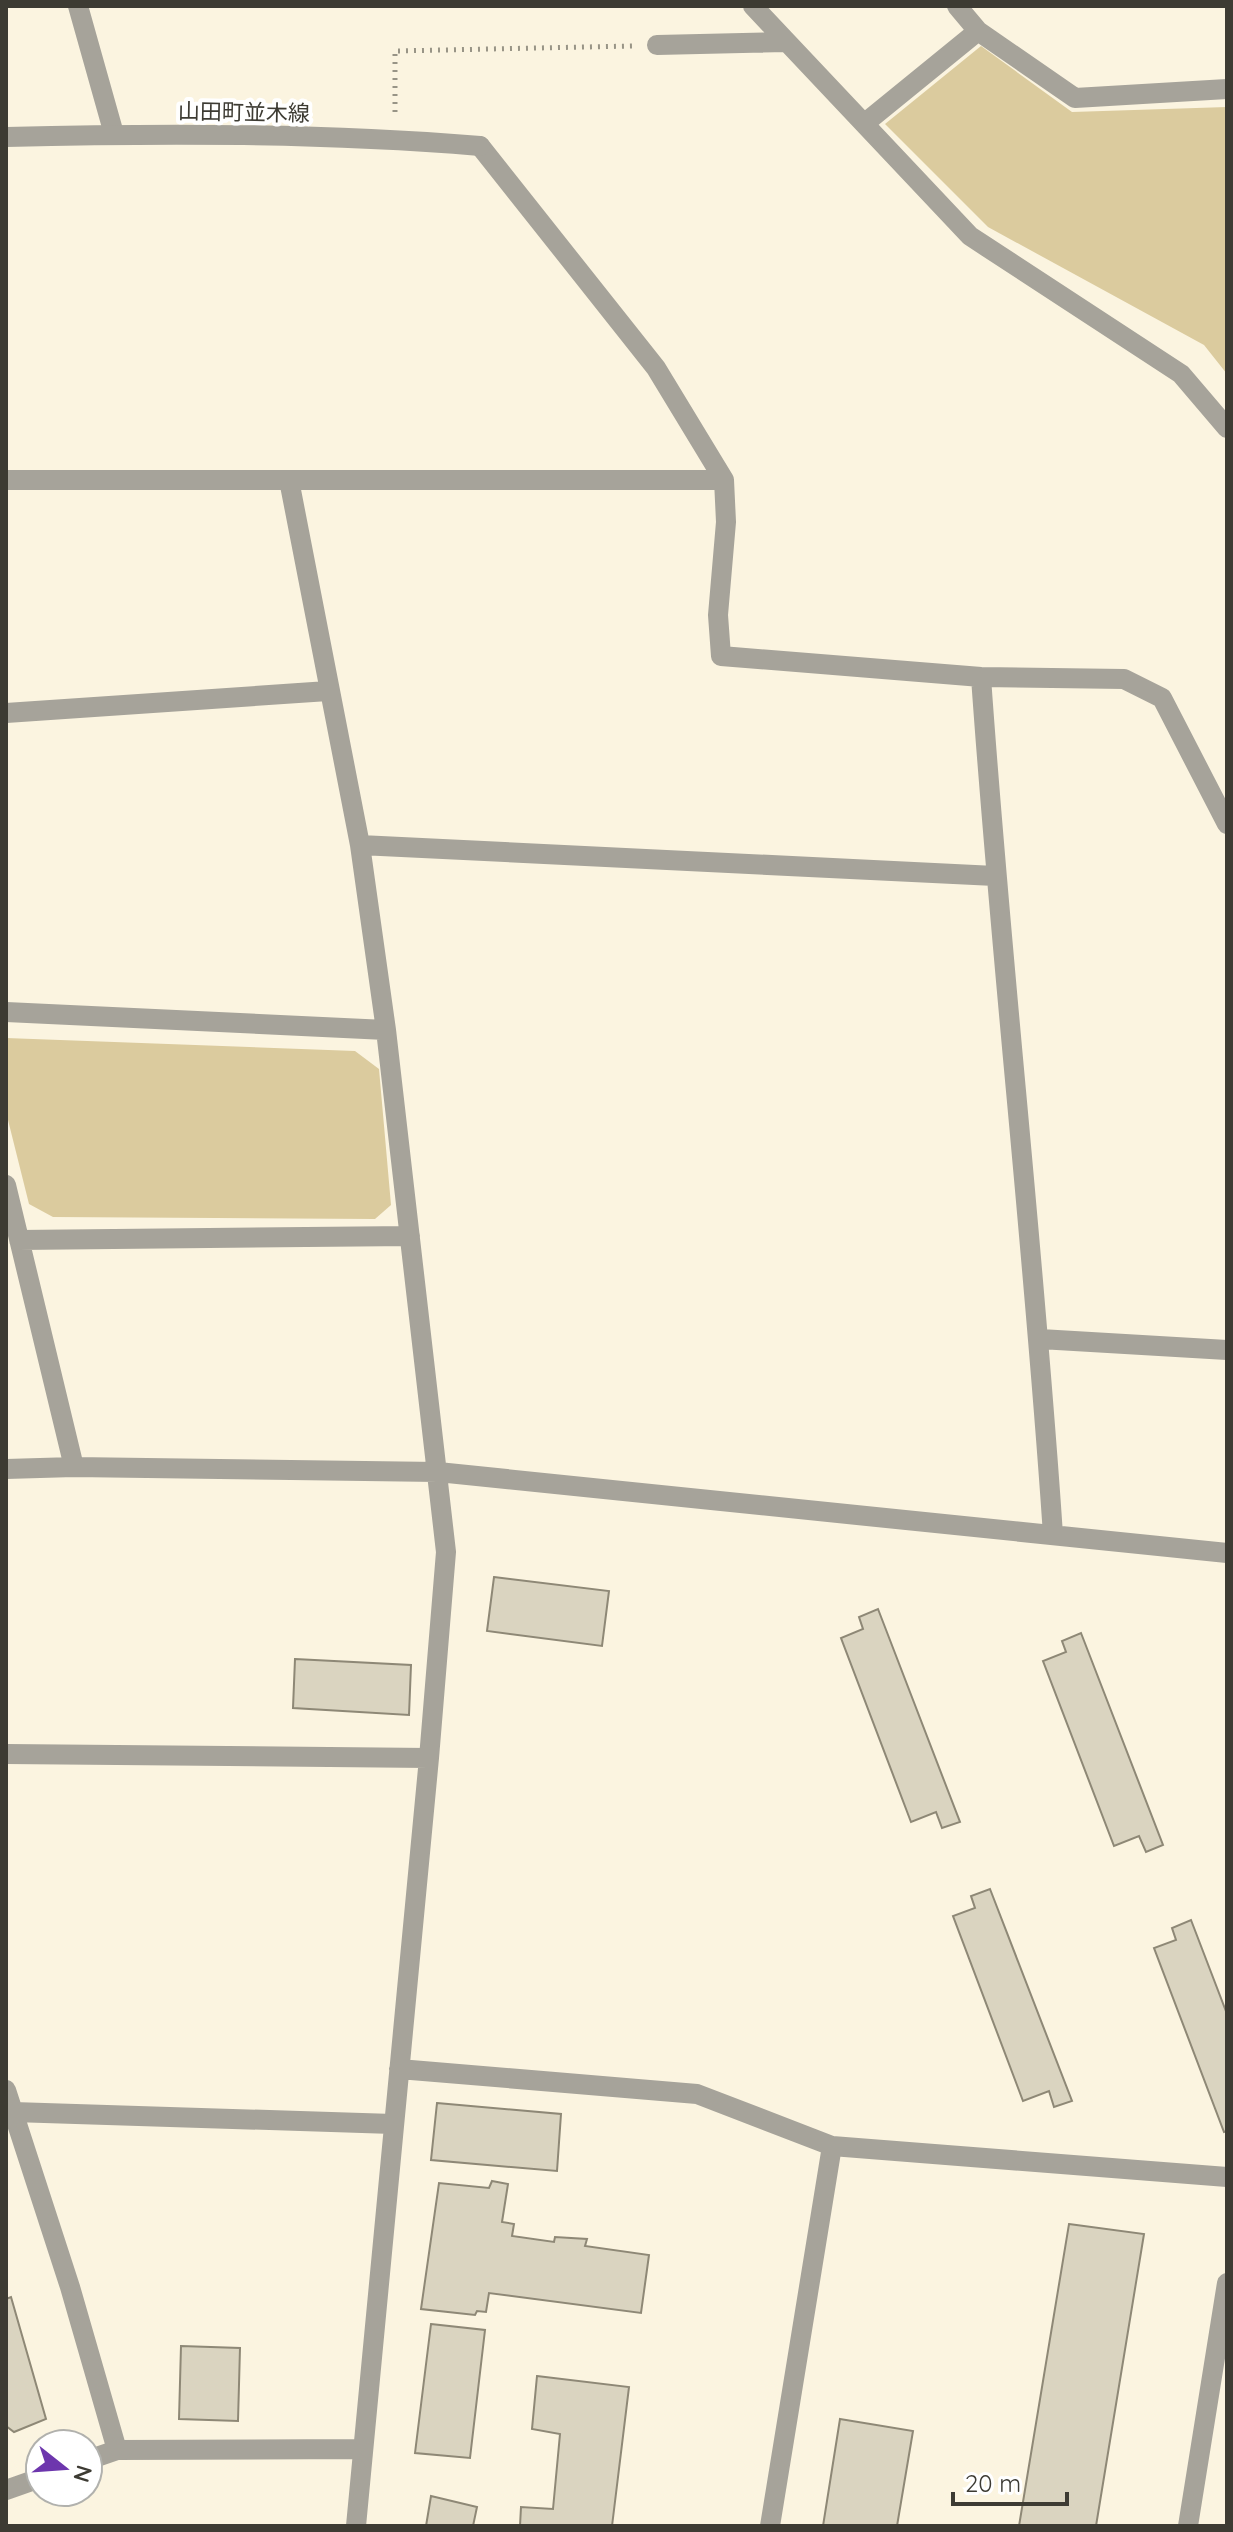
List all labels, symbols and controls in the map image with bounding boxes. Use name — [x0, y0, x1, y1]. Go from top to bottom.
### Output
street label: 山田町並木線 — [178, 97, 310, 127]
north arrow — [24, 2428, 104, 2508]
scale bar — [953, 2456, 1067, 2506]
text: N — [67, 2462, 99, 2486]
text: 20 m — [965, 2468, 1021, 2498]

